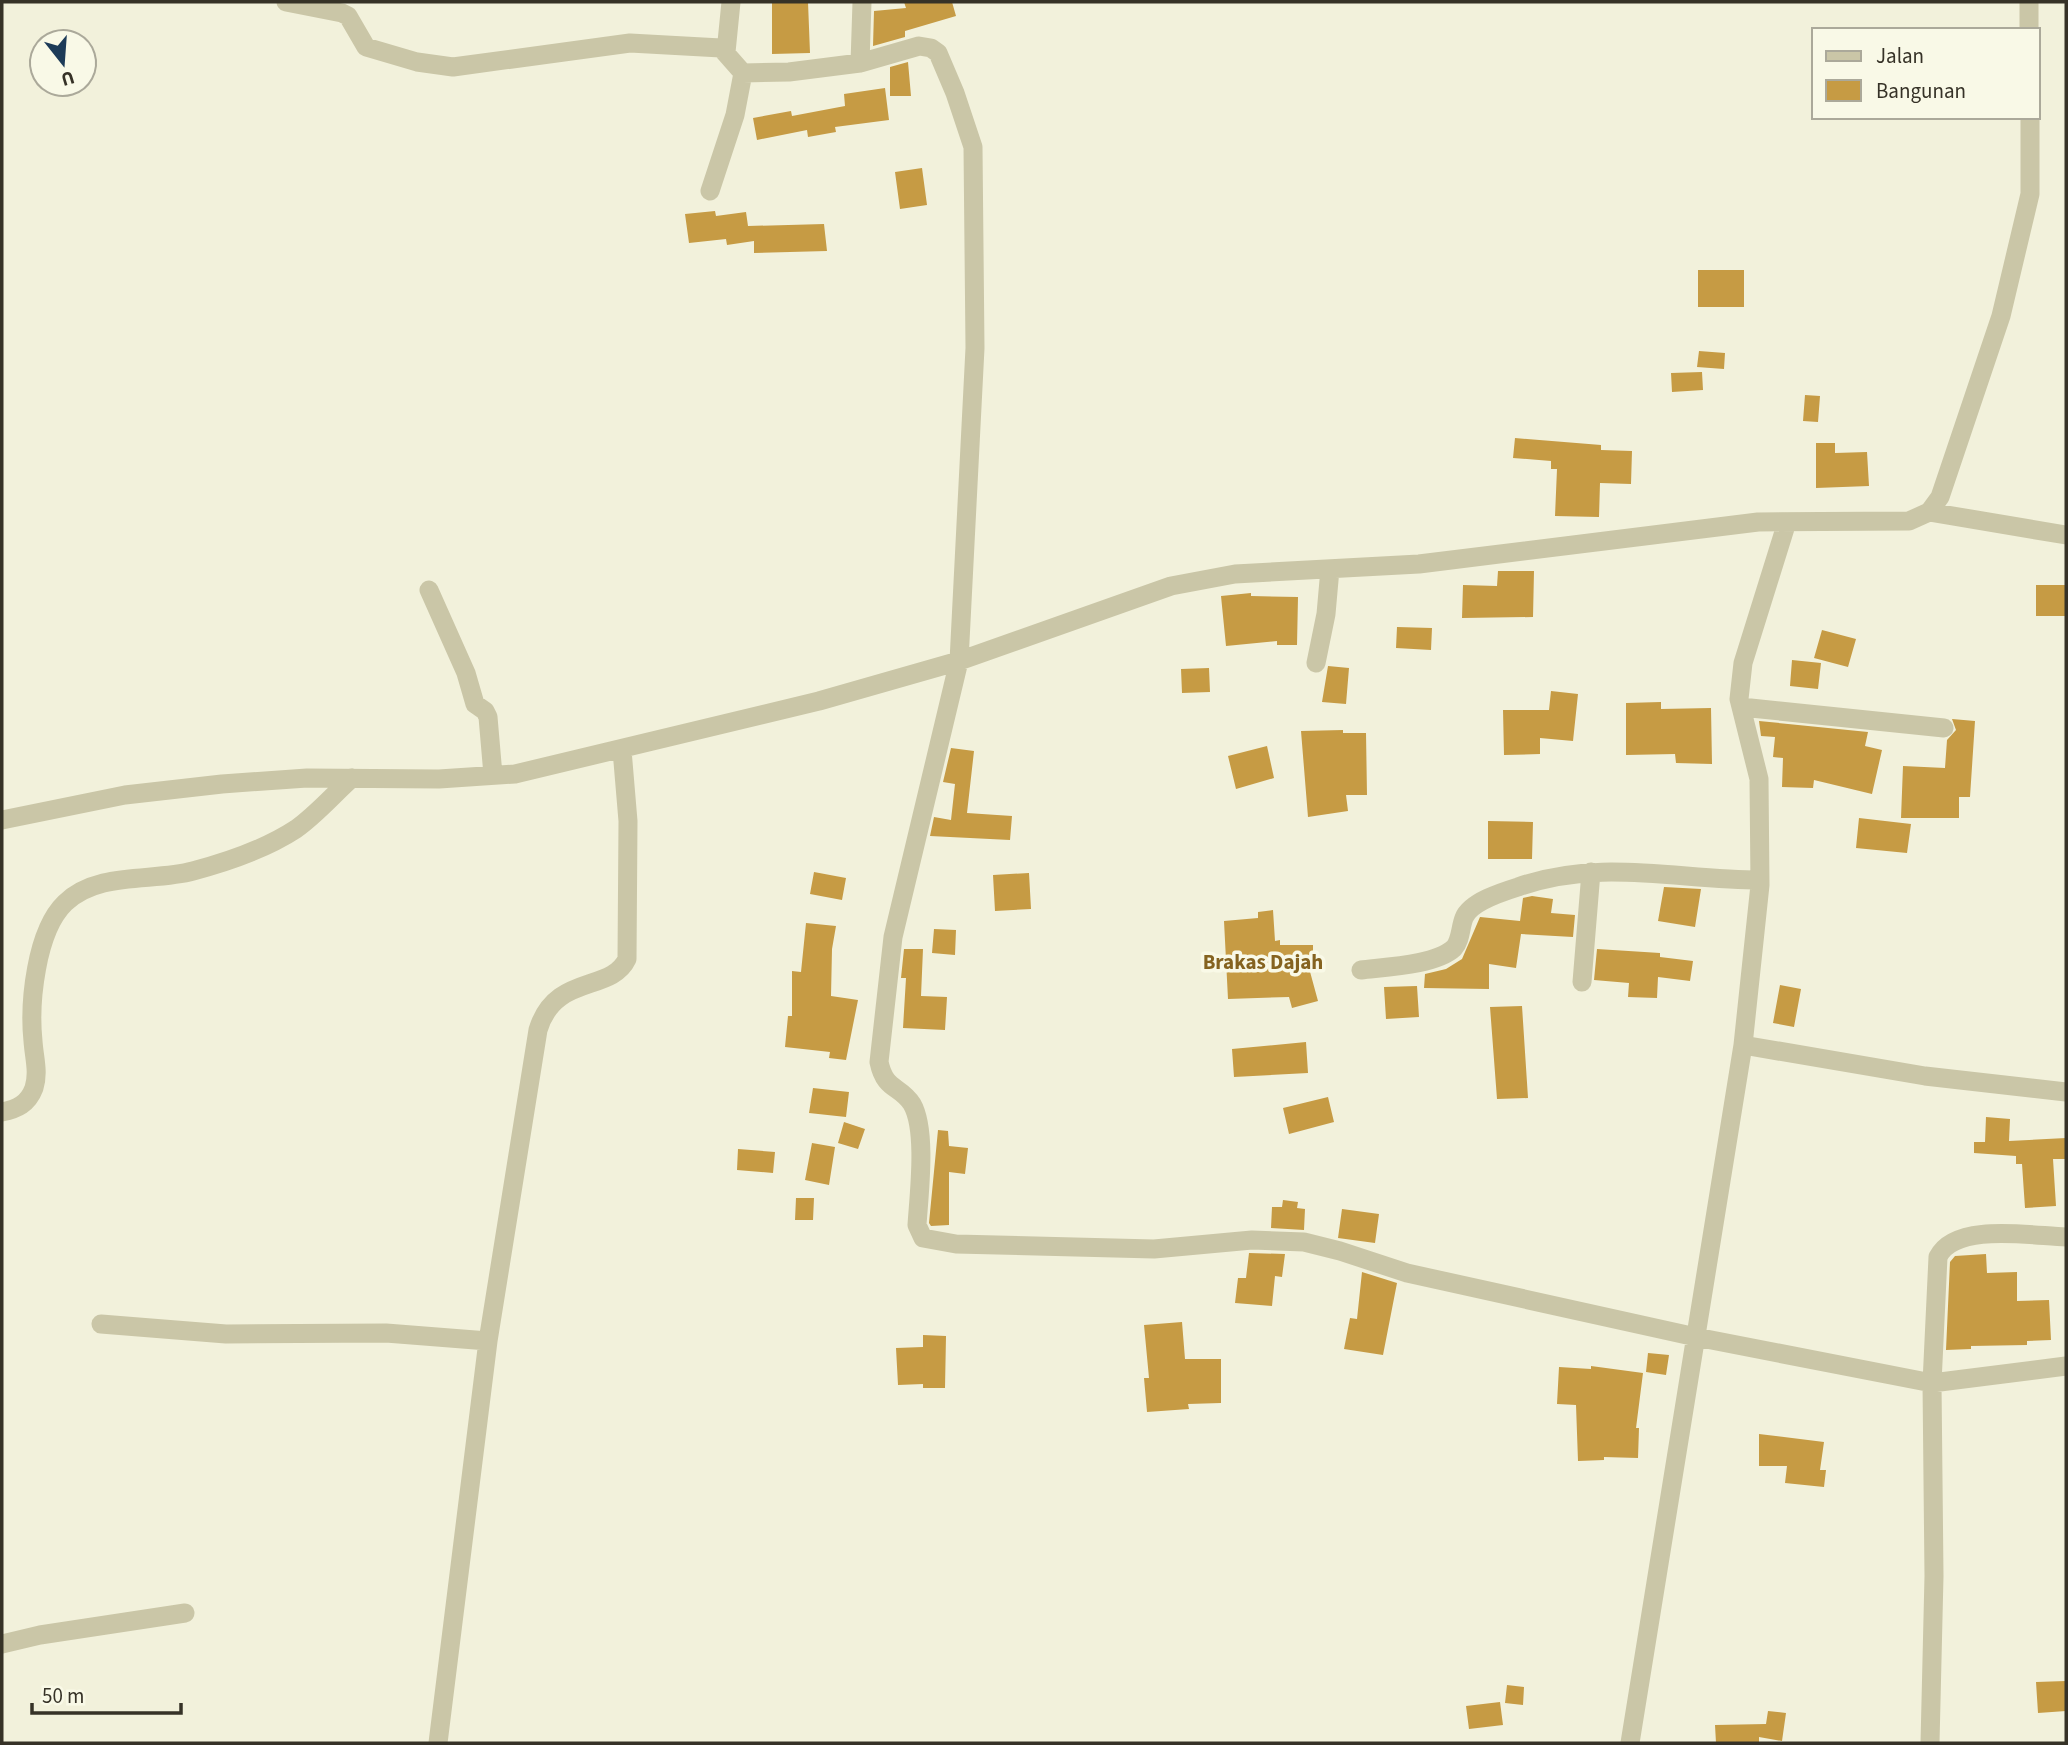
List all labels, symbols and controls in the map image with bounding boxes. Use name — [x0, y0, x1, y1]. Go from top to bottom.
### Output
north arrow — [28, 28, 98, 98]
legend — [1812, 28, 2040, 119]
text: Jalan — [1876, 41, 1924, 71]
text: U — [58, 63, 78, 93]
text: Bangunan — [1876, 76, 1966, 106]
district label: Brakas Dajah — [1203, 947, 1323, 977]
scale bar — [32, 1672, 180, 1716]
text: 50 m — [42, 1681, 84, 1711]

